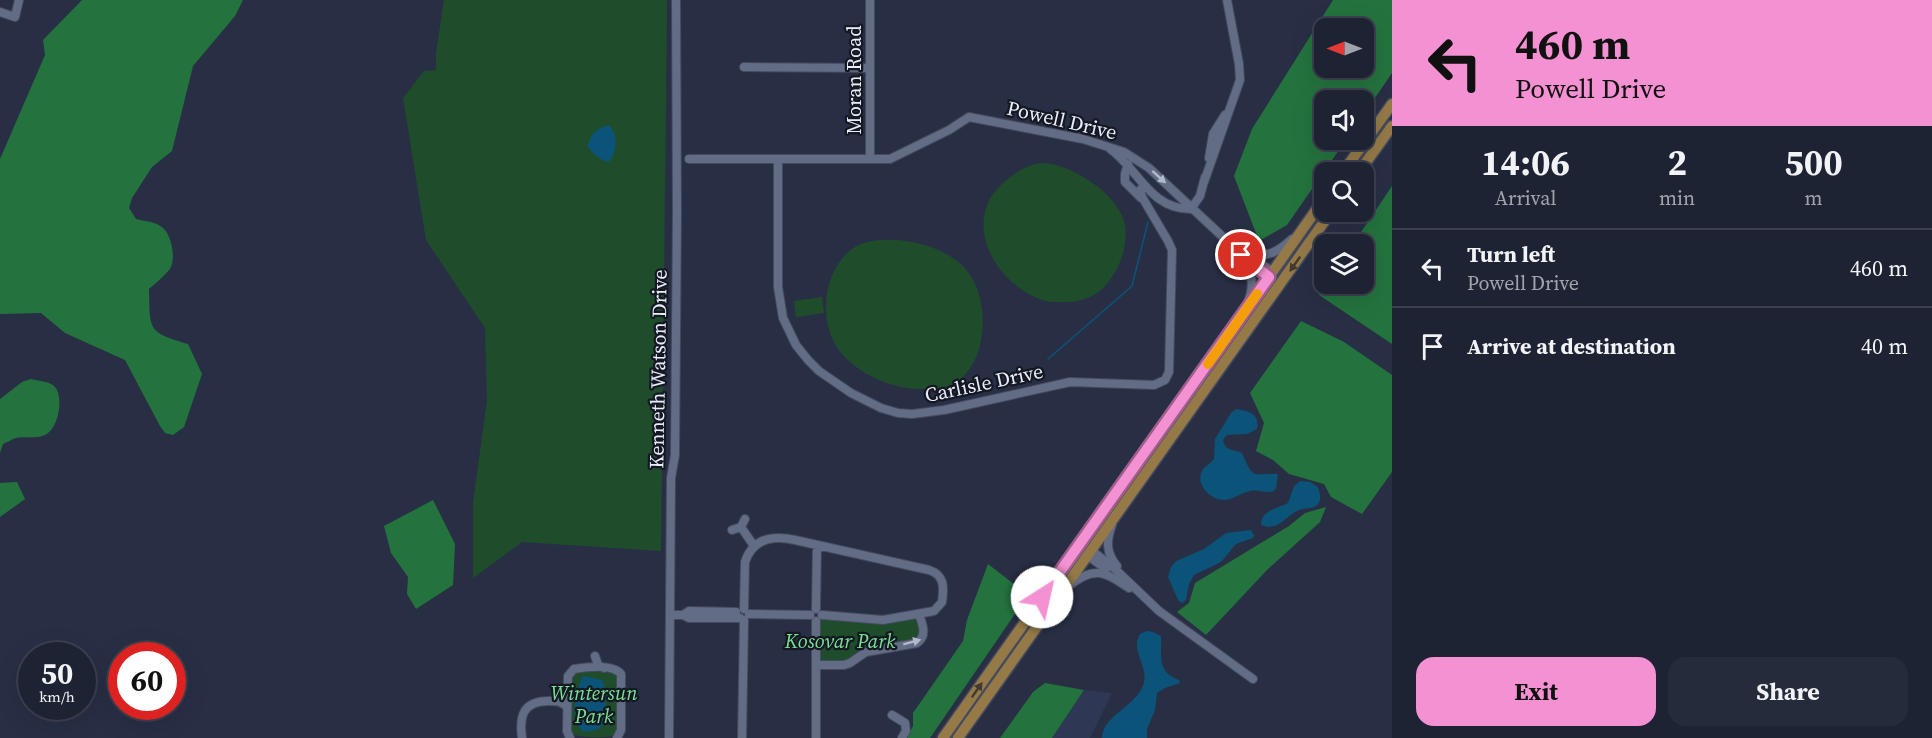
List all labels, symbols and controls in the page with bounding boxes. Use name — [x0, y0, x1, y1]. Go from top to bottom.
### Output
text: 460 m — [1515, 15, 1630, 73]
north arrow — [1314, 18, 1374, 78]
map controls — [1314, 18, 1374, 294]
icon: left — [1416, 24, 1494, 102]
street label: Moran Road — [840, 25, 868, 135]
text: Powell Drive — [1515, 70, 1666, 107]
button: sound — [1314, 90, 1374, 150]
street label: Powell Drive — [1004, 94, 1120, 146]
text: 14:06 — [1481, 138, 1570, 187]
text: 2 — [1667, 138, 1687, 187]
text: 500 — [1784, 138, 1843, 187]
button: search — [1314, 162, 1374, 222]
one-way arrow — [1152, 170, 1167, 184]
text: Arrival — [1495, 184, 1556, 212]
text: min — [1659, 184, 1695, 212]
text: m — [1805, 184, 1823, 212]
pin — [1215, 229, 1266, 280]
button: layers — [1314, 234, 1374, 294]
icon: arrive — [1224, 238, 1257, 271]
text: Turn left — [1467, 239, 1555, 269]
icon: left — [1416, 252, 1449, 285]
text: 460 m — [1850, 253, 1908, 283]
one-way arrow — [1289, 256, 1301, 271]
street label: Kenneth Watson Drive — [642, 269, 674, 469]
text: Powell Drive — [1467, 269, 1579, 297]
icon: arrive — [1416, 330, 1449, 363]
text: Arrive at destination — [1467, 331, 1676, 361]
text: 40 m — [1861, 331, 1908, 361]
street label: Carlisle Drive — [922, 357, 1046, 409]
position arrow — [1010, 565, 1074, 629]
park label: Kosovar Park — [784, 627, 896, 655]
one-way arrow — [903, 637, 921, 647]
speed limit sign: 60 — [108, 642, 186, 720]
text: 50 — [41, 653, 73, 694]
button: Exit — [1416, 657, 1656, 726]
button: Share — [1668, 657, 1908, 726]
park label: Wintersun Park — [551, 679, 638, 730]
one-way arrow — [971, 683, 983, 699]
text: km/h — [39, 686, 75, 707]

